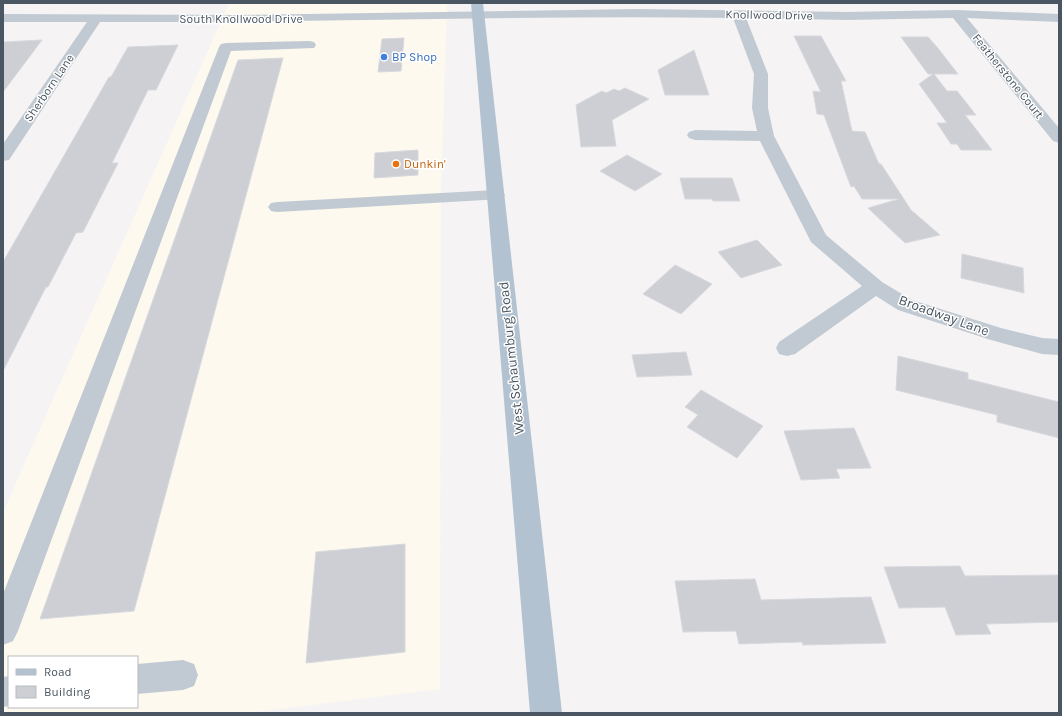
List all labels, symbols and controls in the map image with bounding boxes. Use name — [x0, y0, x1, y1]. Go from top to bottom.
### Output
street label: Knollwood Drive — [725, 7, 813, 23]
street label: South Knollwood Drive — [179, 12, 303, 26]
street label: Featherstone Court — [970, 31, 1047, 121]
place label: BP Shop — [392, 50, 437, 64]
street label: Sherborn Lane — [21, 51, 77, 125]
marker: BP Shop — [379, 52, 389, 62]
place label: Dunkin' — [404, 157, 446, 171]
marker: Dunkin' — [391, 159, 401, 169]
street label: West Schaumburg Road — [495, 281, 528, 435]
street label: Broadway Lane — [896, 291, 991, 340]
legend — [8, 656, 138, 708]
text: Road — [44, 665, 72, 679]
text: Building — [44, 685, 91, 699]

